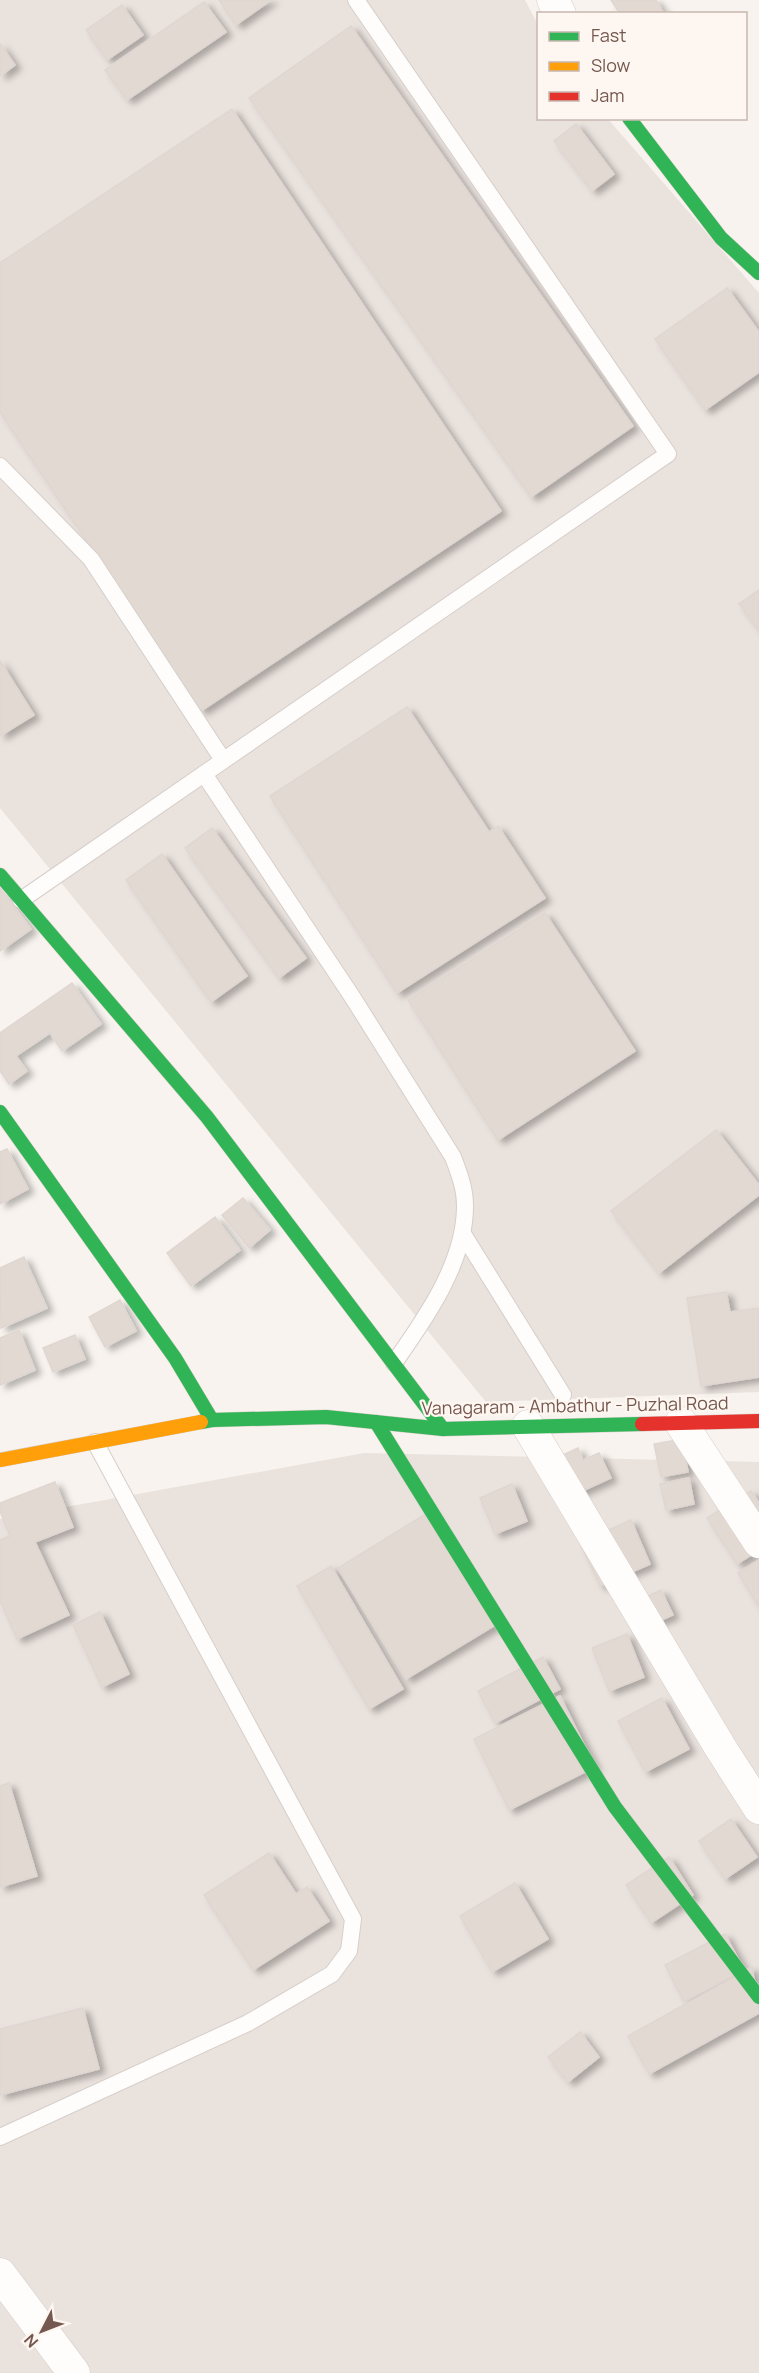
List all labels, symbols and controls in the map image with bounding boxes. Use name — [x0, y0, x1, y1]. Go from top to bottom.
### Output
legend — [537, 12, 747, 120]
text: Fast — [591, 23, 626, 47]
text: Slow — [591, 53, 631, 77]
text: Jam — [591, 83, 625, 107]
street label: Vanagaram - Ambathur - Puzhal Road — [421, 1390, 729, 1420]
north arrow — [12, 2301, 72, 2361]
text: N — [19, 2329, 43, 2353]

